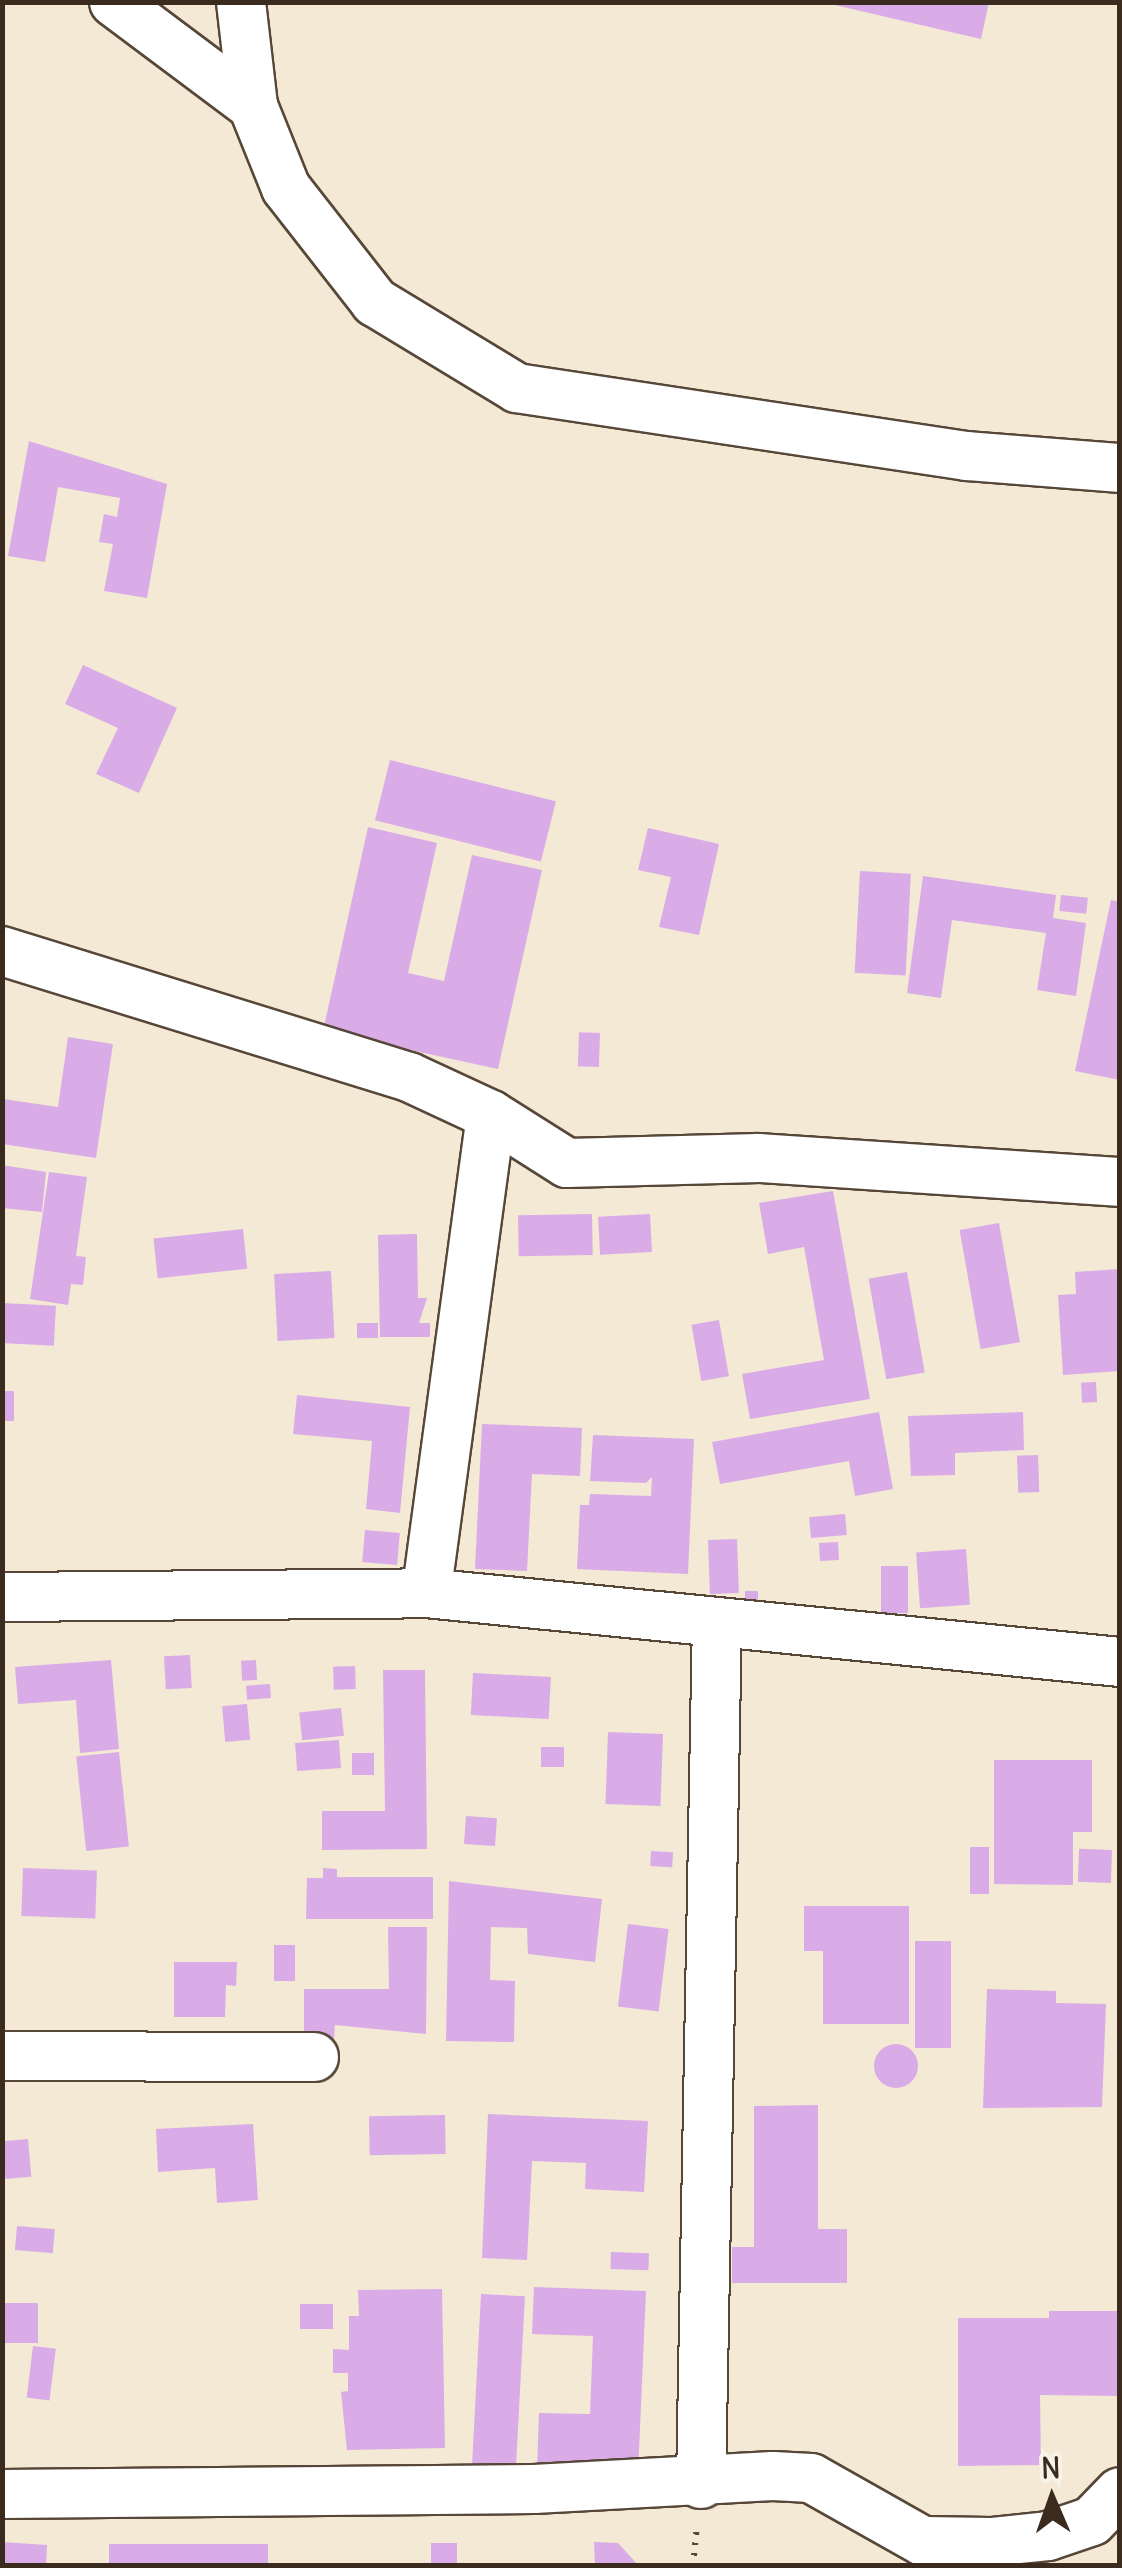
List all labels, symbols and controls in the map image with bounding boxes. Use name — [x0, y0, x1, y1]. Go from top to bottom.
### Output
north arrow — [1002, 2448, 1102, 2548]
text: N — [1041, 2450, 1061, 2486]

